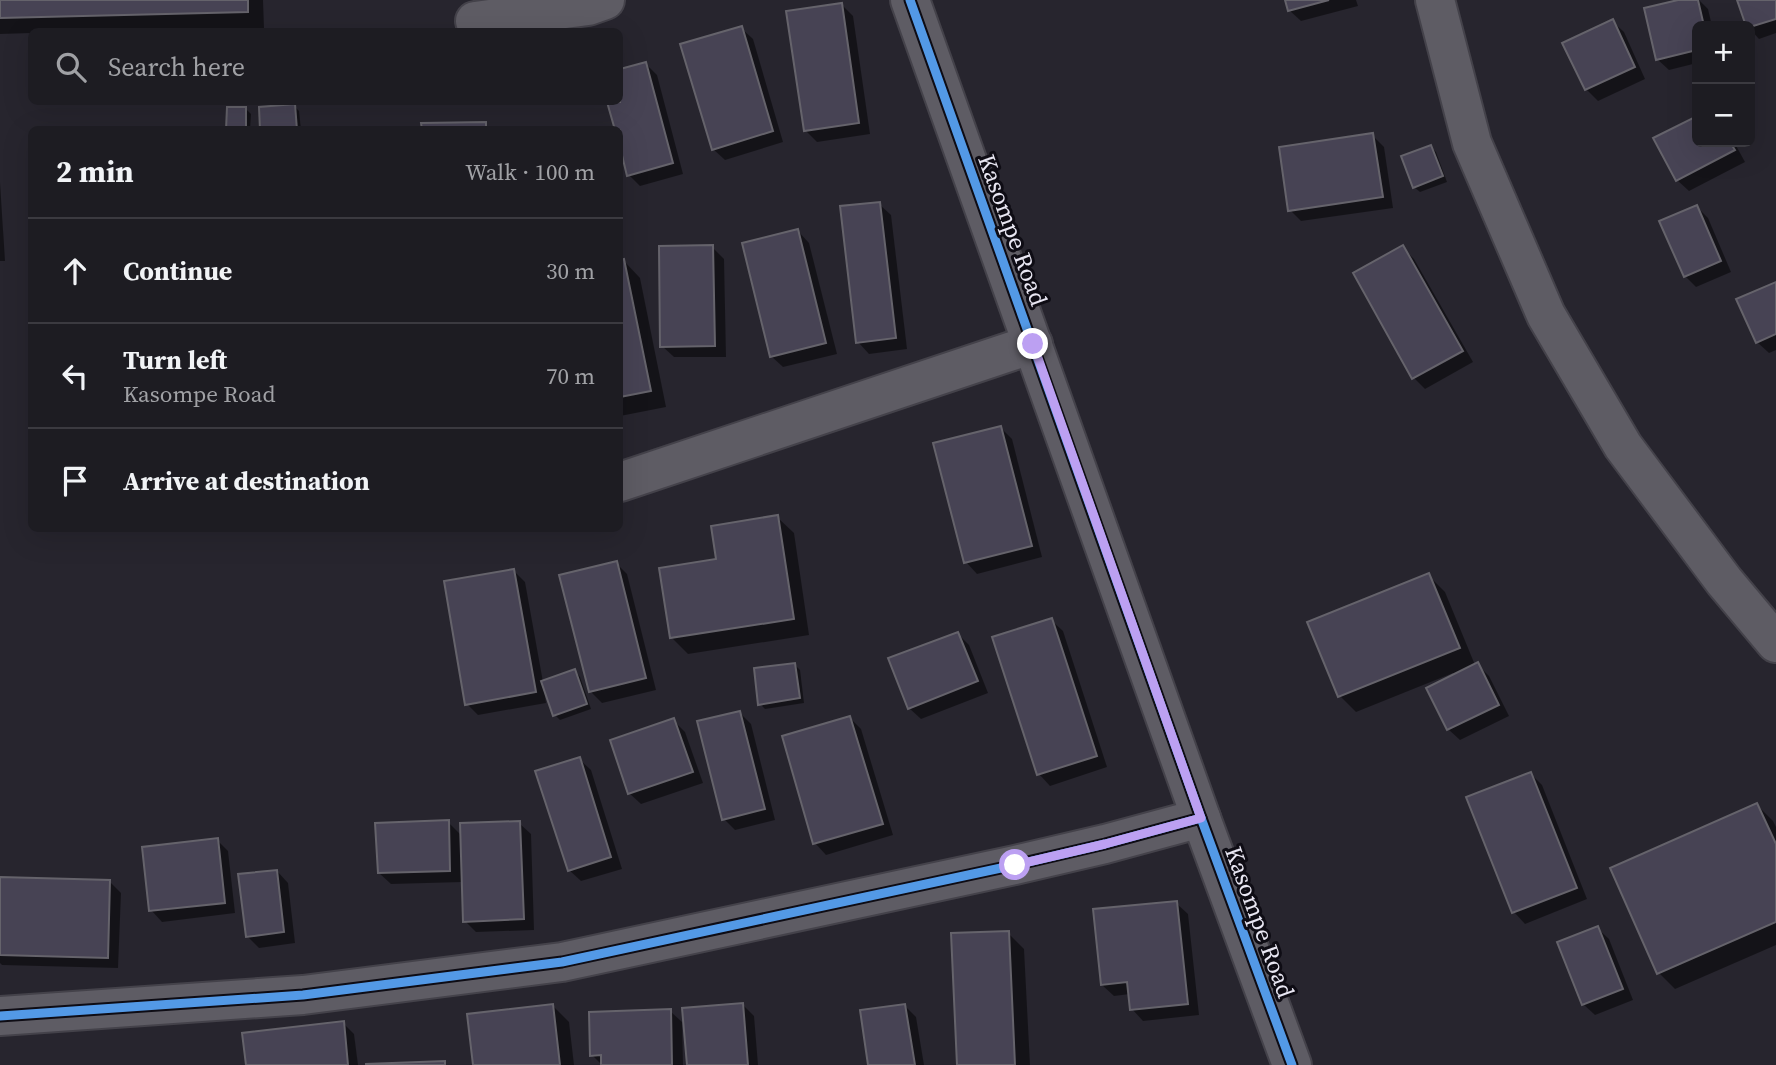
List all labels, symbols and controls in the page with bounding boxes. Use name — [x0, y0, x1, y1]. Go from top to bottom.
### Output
map controls — [1692, 21, 1755, 147]
button: + — [1692, 21, 1755, 84]
search box — [28, 28, 623, 105]
icon: search — [52, 48, 90, 86]
text: Search here — [108, 49, 245, 85]
button: − — [1692, 84, 1755, 147]
street label: Kasompe Road — [970, 150, 1056, 311]
text: 2 min — [56, 151, 134, 192]
text: Walk · 100 m — [465, 156, 595, 188]
icon: ahead — [56, 252, 94, 290]
text: Continue — [123, 253, 232, 289]
text: 30 m — [546, 255, 595, 287]
route end — [1017, 328, 1048, 359]
text: Turn left — [123, 342, 227, 378]
icon: left — [56, 357, 94, 395]
text: 70 m — [546, 360, 595, 392]
text: Kasompe Road — [123, 378, 275, 410]
icon: arrive — [56, 462, 94, 500]
text: Arrive at destination — [123, 463, 370, 499]
street label: Kasompe Road — [1217, 842, 1303, 1003]
route start — [999, 849, 1030, 880]

